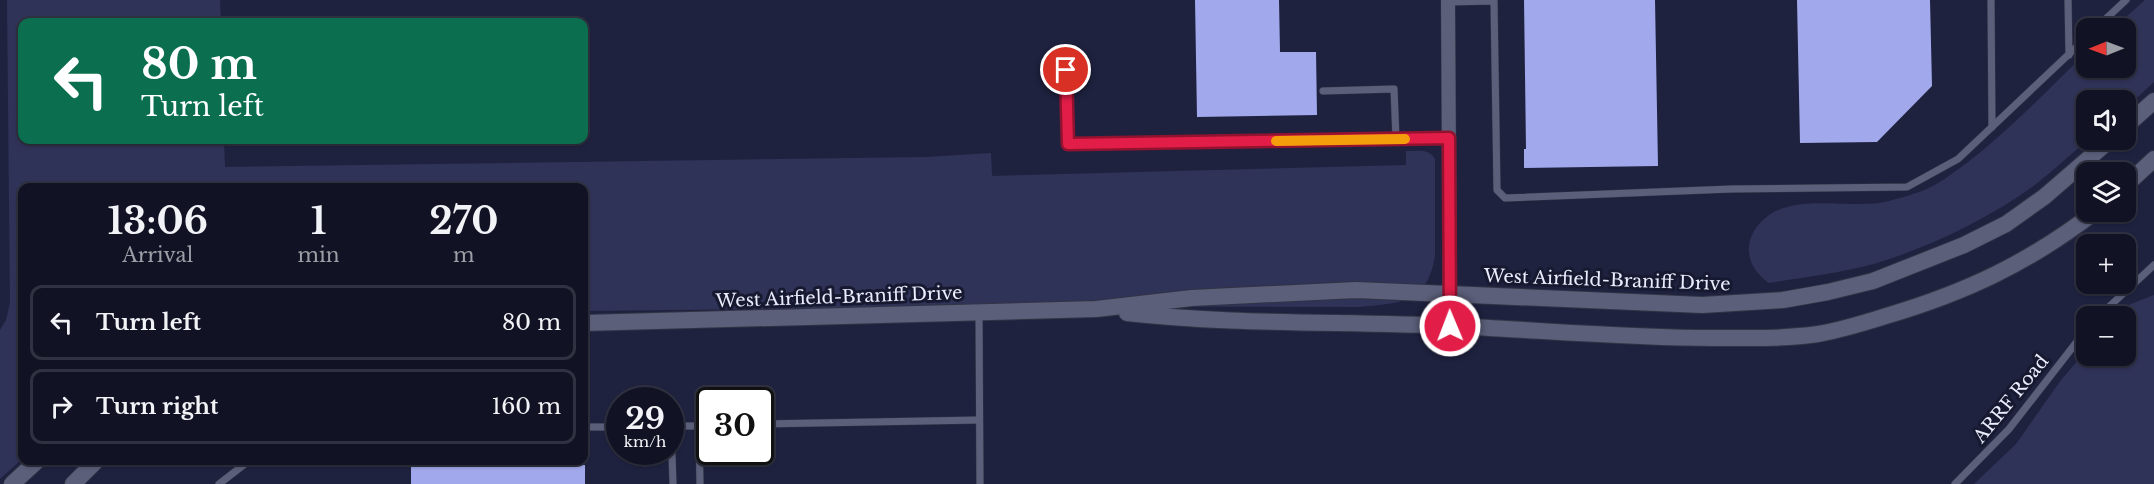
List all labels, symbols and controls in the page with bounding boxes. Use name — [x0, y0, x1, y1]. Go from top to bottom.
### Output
north arrow — [2076, 18, 2136, 78]
map controls — [2076, 18, 2136, 366]
text: 80 m — [141, 38, 257, 90]
icon: left — [42, 42, 120, 120]
pin — [1040, 44, 1091, 95]
icon: arrive — [1049, 53, 1082, 86]
text: Turn left — [141, 90, 264, 123]
button: sound — [2076, 90, 2136, 150]
button: layers — [2076, 162, 2136, 222]
text: 13:06 — [108, 199, 208, 244]
text: 1 — [311, 199, 326, 244]
text: 270 — [429, 199, 498, 244]
button: + — [2076, 234, 2136, 294]
text: Arrival — [122, 243, 193, 267]
text: min — [298, 243, 340, 267]
text: m — [453, 243, 475, 267]
street label: West Airfield-Braniff Drive — [1482, 265, 1731, 295]
street label: West Airfield-Braniff Drive — [714, 282, 963, 312]
position arrow — [1418, 294, 1482, 358]
icon: left — [45, 306, 78, 339]
button: − — [2076, 306, 2136, 366]
text: Turn left — [96, 309, 201, 336]
text: 80 m — [502, 309, 561, 336]
street label: ARRF Road — [1968, 351, 2053, 448]
speed limit sign: 30 — [696, 387, 774, 465]
icon: right — [45, 390, 78, 423]
text: Turn right — [96, 393, 218, 420]
text: 160 m — [491, 393, 561, 420]
text: 29 — [625, 400, 665, 437]
text: km/h — [624, 432, 666, 451]

